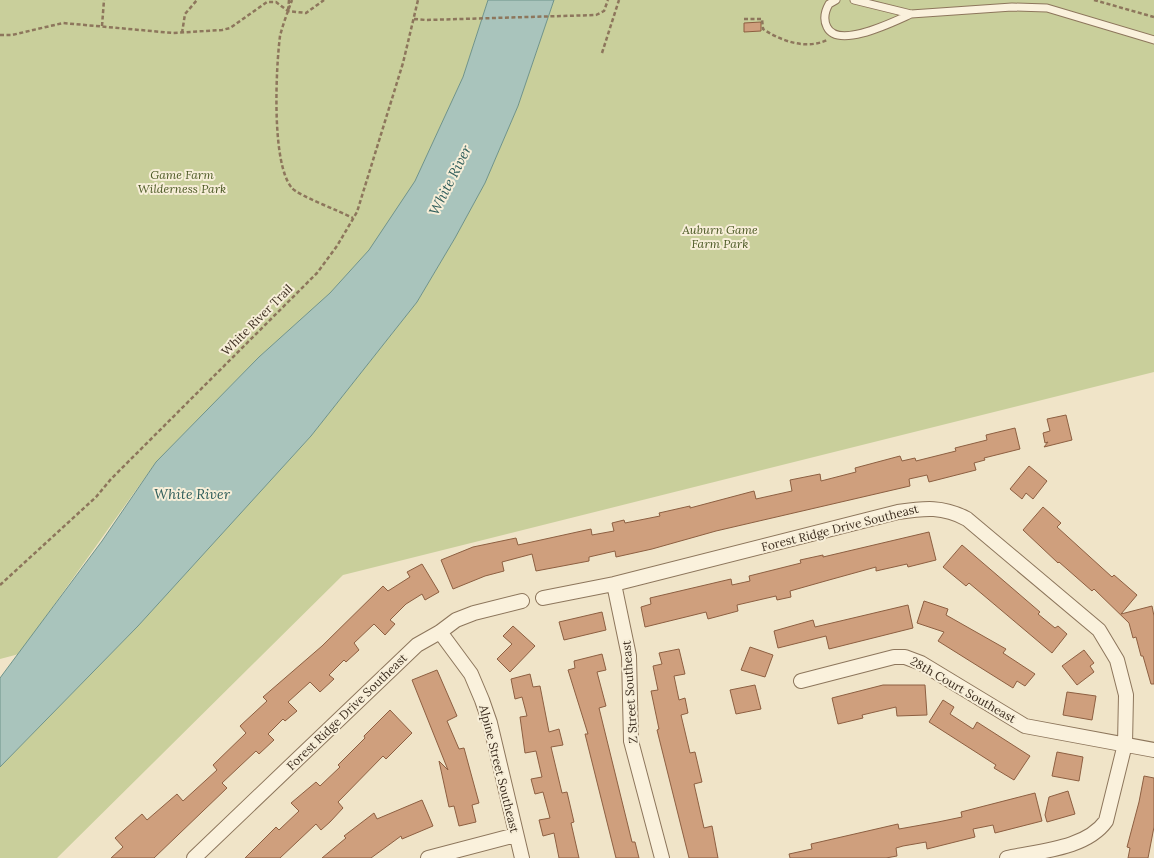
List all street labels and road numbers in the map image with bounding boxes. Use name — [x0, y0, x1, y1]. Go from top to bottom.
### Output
street label: White River Trail — [218, 281, 295, 358]
street label: Forest Ridge Drive Southeast — [760, 501, 920, 554]
street label: Z Street Southeast — [618, 640, 641, 744]
street label: Forest Ridge Drive Southeast — [283, 650, 410, 773]
street label: 28th Court Southeast — [908, 653, 1019, 726]
street label: Alpine Street Southeast — [476, 702, 523, 835]

